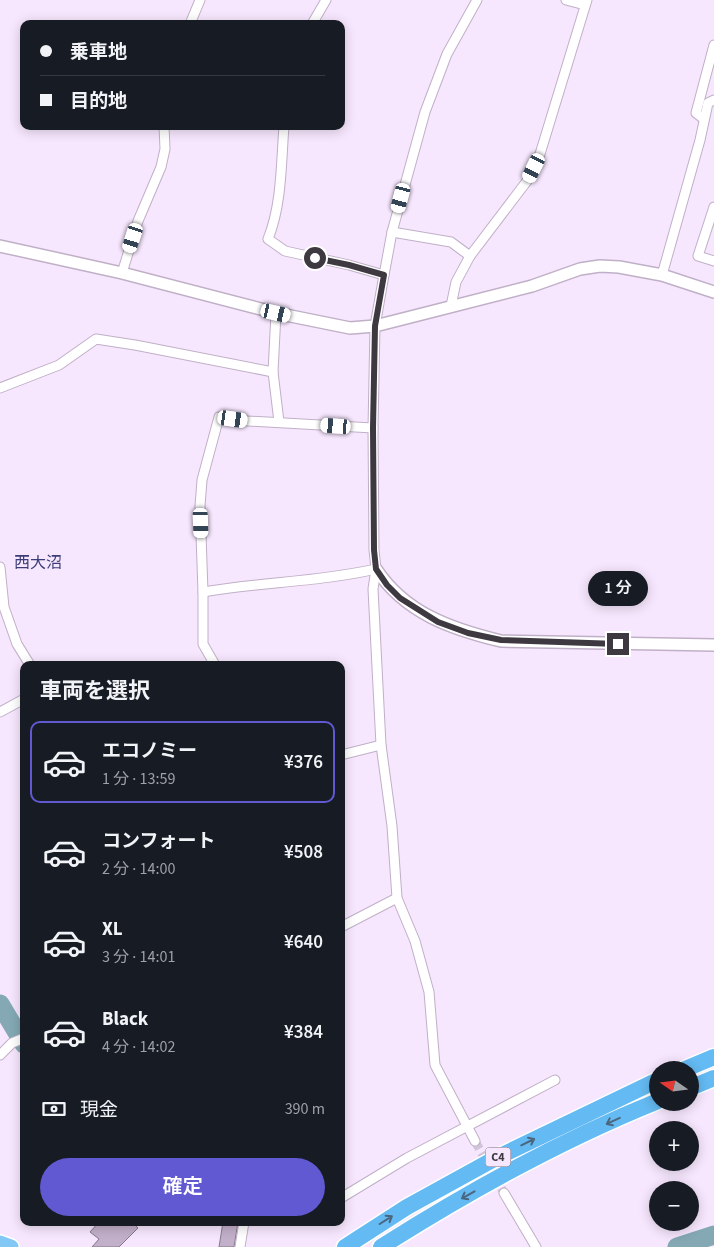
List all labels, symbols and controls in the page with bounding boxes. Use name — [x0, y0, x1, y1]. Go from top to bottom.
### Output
text: 乗車地 — [70, 39, 127, 66]
text: 目的地 — [70, 88, 127, 115]
car — [520, 151, 547, 185]
car — [389, 182, 412, 214]
car — [121, 221, 144, 255]
route start — [304, 247, 326, 269]
car — [259, 302, 292, 324]
car — [217, 409, 248, 429]
car — [320, 417, 351, 435]
car — [192, 508, 209, 538]
district label: 西大沼 — [14, 552, 62, 574]
callout: 1 分 — [588, 572, 648, 606]
text: 1 分 — [604, 577, 632, 599]
route end — [607, 633, 629, 655]
text: 車両を選択 — [40, 675, 150, 707]
text: エコノミー — [102, 738, 197, 765]
icon: car — [42, 740, 87, 785]
text: ¥376 — [284, 749, 323, 776]
text: 1 分 · 13:59 — [102, 768, 175, 790]
text: コンフォート — [102, 828, 215, 855]
icon: car — [42, 830, 87, 875]
text: ¥508 — [284, 839, 323, 866]
text: 2 分 · 14:00 — [102, 858, 175, 880]
text: XL — [102, 916, 123, 943]
icon: car — [42, 920, 87, 965]
text: ¥640 — [284, 929, 323, 956]
text: 3 分 · 14:01 — [102, 946, 175, 968]
text: Black — [102, 1006, 148, 1033]
icon: car — [42, 1010, 87, 1055]
text: ¥384 — [284, 1019, 323, 1046]
text: 4 分 · 14:02 — [102, 1036, 175, 1058]
north arrow — [649, 1061, 699, 1111]
map controls — [649, 1061, 699, 1231]
icon: cash — [40, 1095, 68, 1123]
text: 現金 — [80, 1097, 118, 1124]
text: 390 m — [285, 1098, 325, 1120]
one-way arrow — [606, 1117, 621, 1127]
button: + — [649, 1121, 699, 1171]
one-way arrow — [520, 1137, 535, 1146]
road number: C4 — [486, 1148, 510, 1166]
button: 確定 — [40, 1158, 325, 1216]
button: − — [649, 1181, 699, 1231]
one-way arrow — [462, 1191, 476, 1201]
one-way arrow — [379, 1215, 393, 1225]

